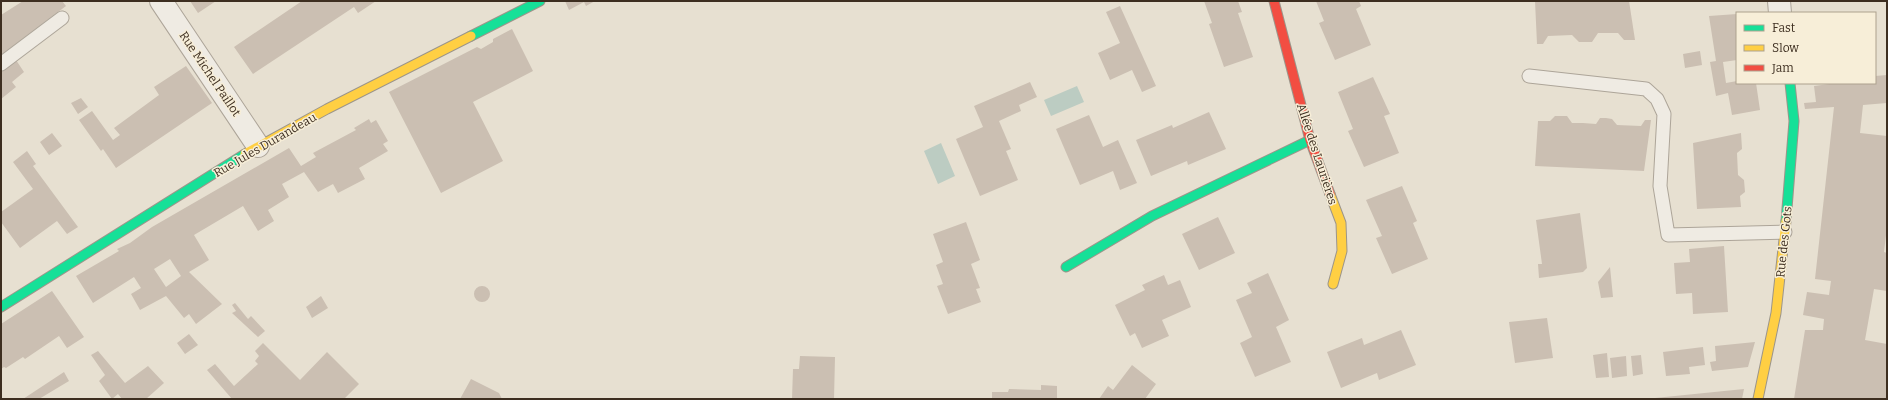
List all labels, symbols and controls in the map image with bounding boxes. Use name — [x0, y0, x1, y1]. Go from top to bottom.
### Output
legend — [1736, 12, 1876, 84]
text: Fast — [1772, 21, 1796, 35]
street label: Rue Michel Paillot — [176, 29, 244, 120]
text: Slow — [1772, 41, 1799, 55]
text: Jam — [1771, 61, 1794, 75]
street label: Allée des Laurières — [1294, 102, 1340, 207]
street label: Rue Jules Durandeau — [211, 110, 319, 180]
street label: Rue des Gots — [1773, 205, 1795, 278]

